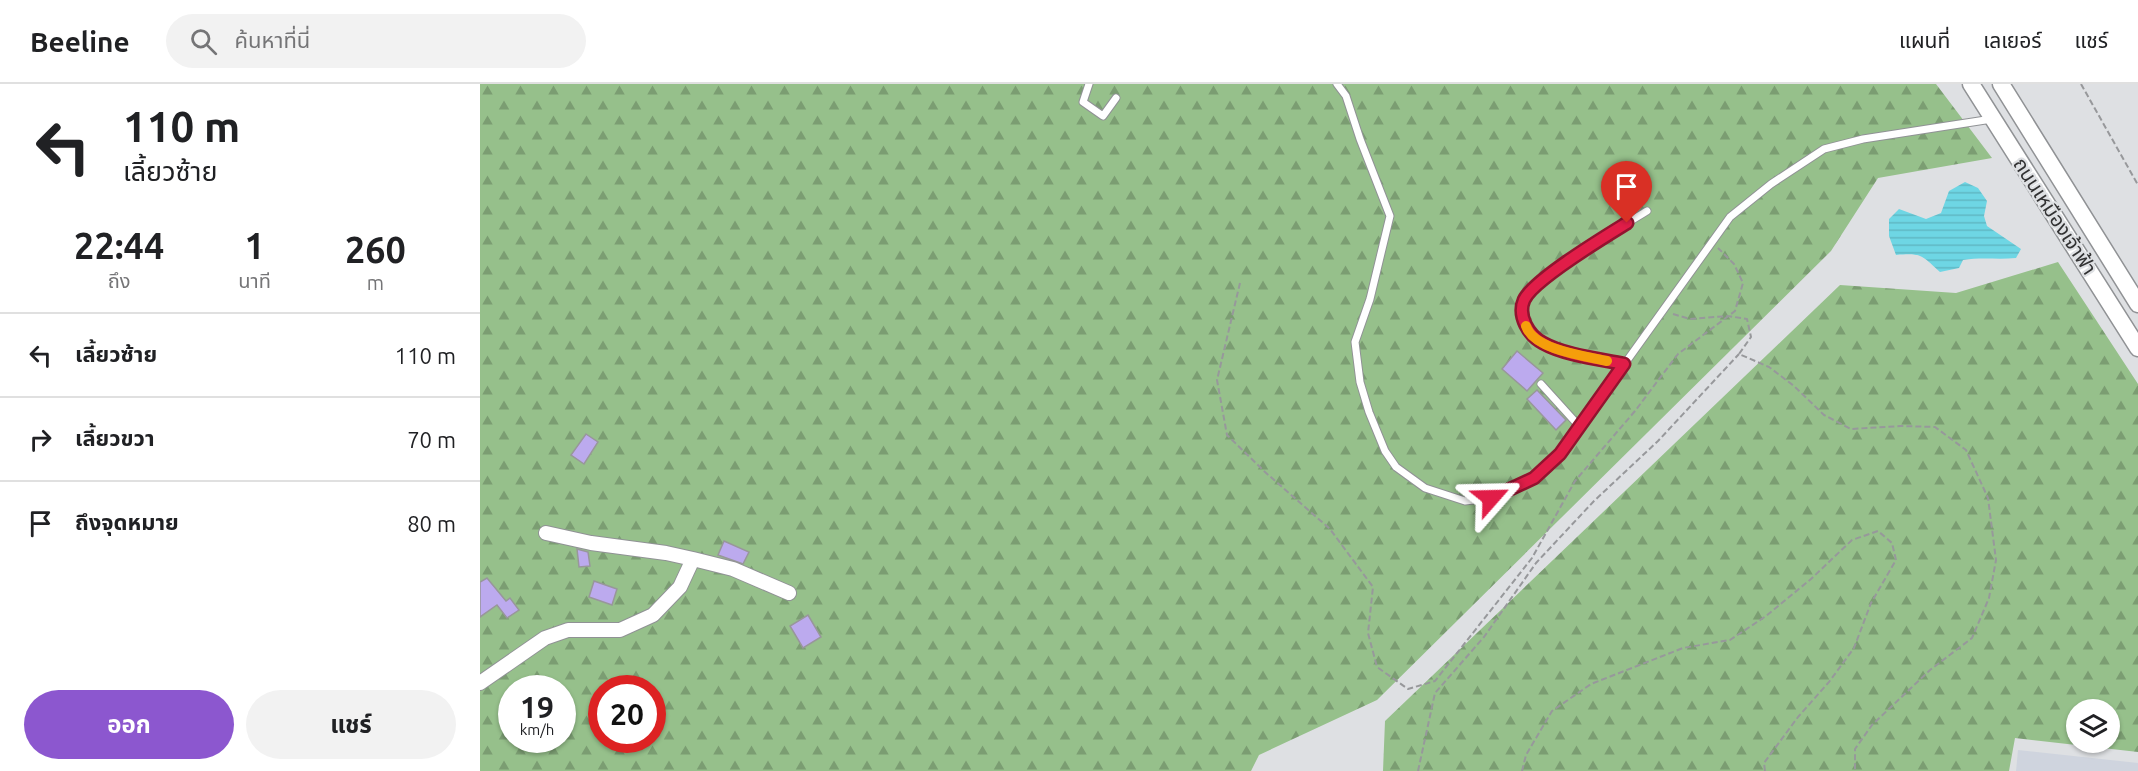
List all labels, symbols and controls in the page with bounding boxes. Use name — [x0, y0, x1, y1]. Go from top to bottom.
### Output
search box — [166, 14, 586, 68]
icon: search — [187, 25, 220, 58]
text: Beeline — [30, 26, 130, 57]
text: ค้นหาที่นี่ — [235, 27, 310, 52]
text: แผนที่ — [1899, 28, 1950, 52]
text: เลเยอร์ — [1983, 28, 2042, 52]
text: แชร์ — [2075, 28, 2108, 52]
text: 110 m — [123, 103, 240, 150]
icon: left — [24, 108, 102, 186]
street label: ถนนเหมืองเจ้าฟ้า — [2009, 153, 2102, 278]
text: เลี้ยวซ้าย — [123, 156, 217, 186]
pin — [1601, 161, 1652, 223]
icon: arrive — [1610, 170, 1643, 203]
text: 22:44 — [74, 225, 164, 266]
text: 1 — [244, 225, 265, 266]
text: 260 — [345, 229, 406, 270]
text: ถึง — [108, 269, 131, 292]
text: นาที — [238, 269, 271, 292]
text: m — [367, 271, 384, 294]
icon: left — [24, 339, 57, 372]
text: เลี้ยวซ้าย — [75, 341, 157, 366]
text: 110 m — [395, 343, 456, 368]
icon: right — [24, 423, 57, 456]
text: เลี้ยวขวา — [75, 425, 155, 450]
text: 70 m — [407, 427, 456, 452]
position arrow — [1459, 466, 1523, 530]
icon: arrive — [24, 507, 57, 540]
text: ถึงจุดหมาย — [75, 509, 179, 534]
text: 80 m — [407, 511, 456, 536]
speed limit sign: 20 — [588, 675, 666, 753]
button: ออก — [24, 690, 234, 759]
button: แชร์ — [246, 690, 456, 759]
text: 19 — [520, 690, 554, 724]
map controls — [2066, 699, 2120, 753]
button: layers — [2066, 699, 2120, 753]
text: km/h — [520, 721, 554, 738]

